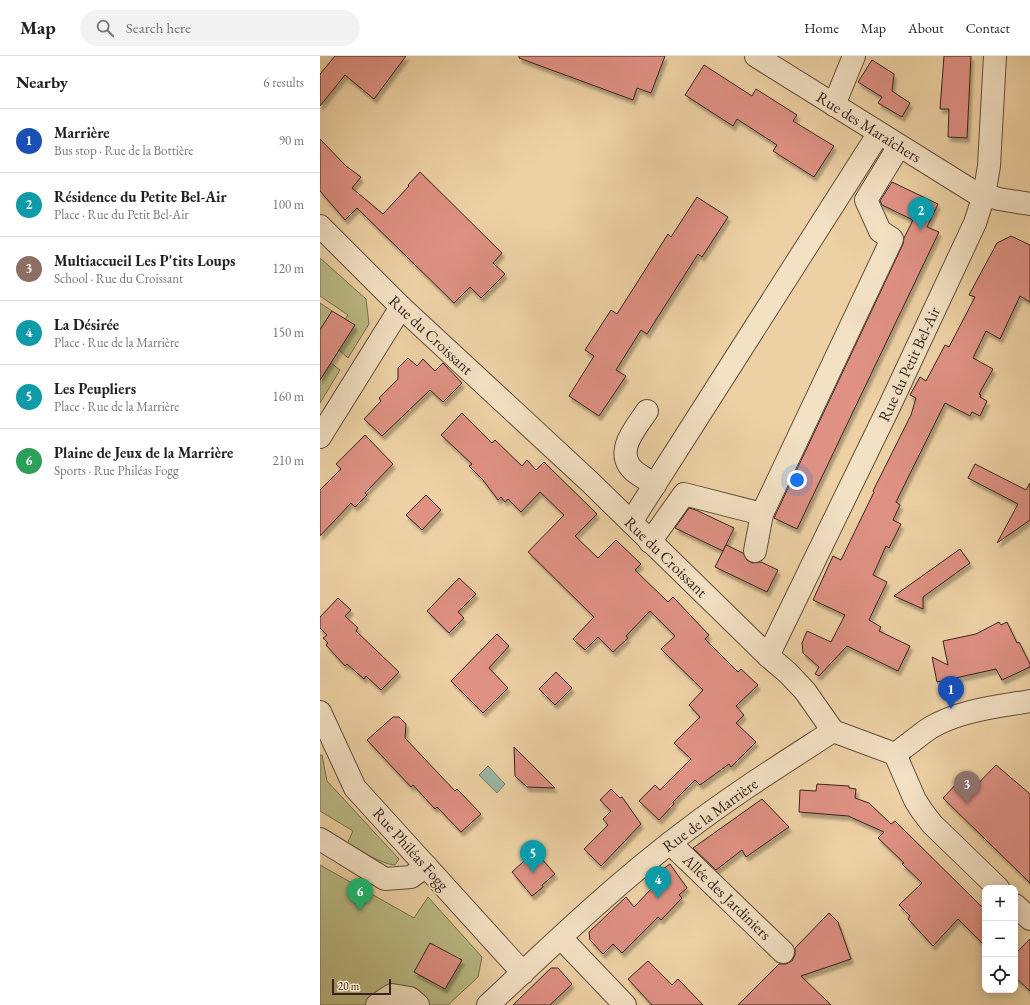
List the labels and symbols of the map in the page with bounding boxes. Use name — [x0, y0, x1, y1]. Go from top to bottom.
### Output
street label: Rue des Maraîchers — [813, 86, 925, 168]
pin: 2 — [908, 197, 934, 230]
street label: Rue du Croissant — [384, 291, 478, 379]
street label: Rue du Petit Bel-Air — [873, 302, 945, 425]
your location — [787, 470, 807, 490]
street label: Rue du Croissant — [620, 512, 712, 602]
pin: 1 — [938, 676, 964, 709]
pin: 3 — [954, 771, 980, 804]
street label: Rue de la Marrière — [658, 773, 762, 857]
street label: Rue Philéas Fogg — [368, 803, 455, 896]
pin: 5 — [520, 840, 546, 873]
street label: Allée des Jardiniers — [678, 849, 776, 945]
pin: 4 — [645, 866, 671, 899]
pin: 6 — [347, 878, 373, 911]
scale bar — [332, 977, 391, 996]

